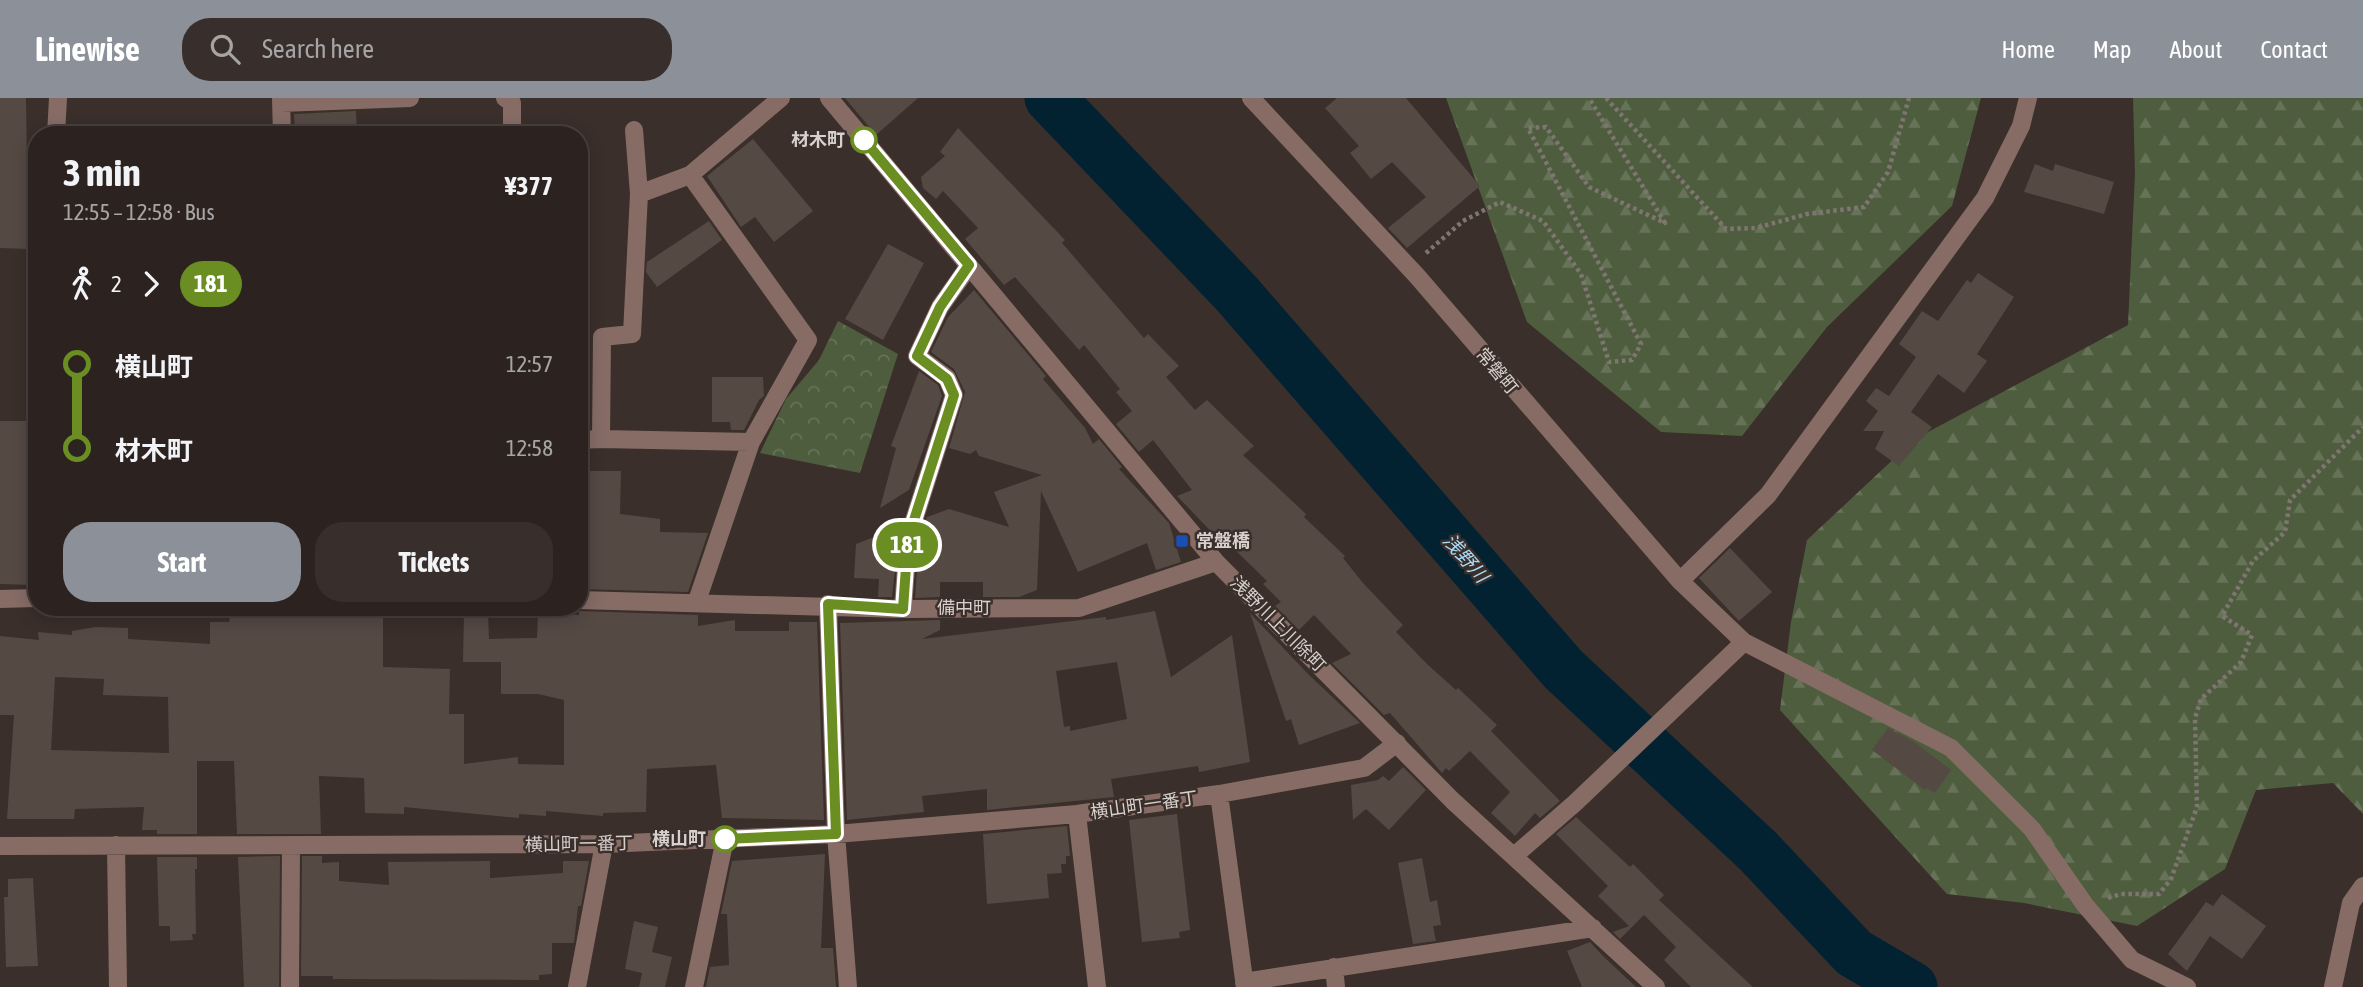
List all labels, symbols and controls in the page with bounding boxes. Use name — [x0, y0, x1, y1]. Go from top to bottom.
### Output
search box — [182, 18, 672, 81]
text: Linewise — [35, 30, 140, 68]
icon: search — [206, 30, 244, 68]
text: Search here — [262, 34, 374, 64]
text: Home — [2001, 36, 2055, 63]
text: Map — [2093, 36, 2131, 63]
text: About — [2169, 36, 2222, 63]
text: Contact — [2260, 36, 2328, 63]
marker: 材木町 — [851, 127, 877, 153]
place label: 材木町 — [791, 129, 845, 150]
text: 3 min — [63, 151, 141, 194]
text: ¥377 — [505, 171, 553, 201]
text: 12:55 – 12:58 · Bus — [63, 199, 215, 225]
icon: walk — [63, 265, 101, 303]
icon: forward — [132, 265, 170, 303]
text: 181 — [194, 270, 228, 297]
text: 2 — [111, 271, 122, 297]
street label: 常磐町 — [1472, 343, 1523, 398]
text: 12:57 — [506, 351, 553, 377]
text: 横山町 — [115, 352, 193, 382]
text: 12:58 — [506, 435, 553, 461]
text: 材木町 — [115, 436, 193, 466]
button: Start — [63, 522, 301, 602]
button: Tickets — [315, 522, 553, 602]
line badge: 181 — [867, 522, 947, 568]
water label: 浅野川 — [1439, 529, 1494, 588]
place label: 常盤橋 — [1196, 530, 1250, 551]
text: 181 — [890, 531, 924, 558]
marker: 常盤橋 — [1174, 533, 1190, 549]
street label: 浅野川上川除町 — [1226, 572, 1330, 676]
street label: 備中町 — [937, 597, 991, 618]
street label: 横山町一番丁 — [1089, 787, 1199, 822]
marker: 横山町 — [712, 826, 738, 852]
place label: 横山町 — [652, 828, 706, 849]
street label: 横山町一番丁 — [525, 832, 633, 855]

